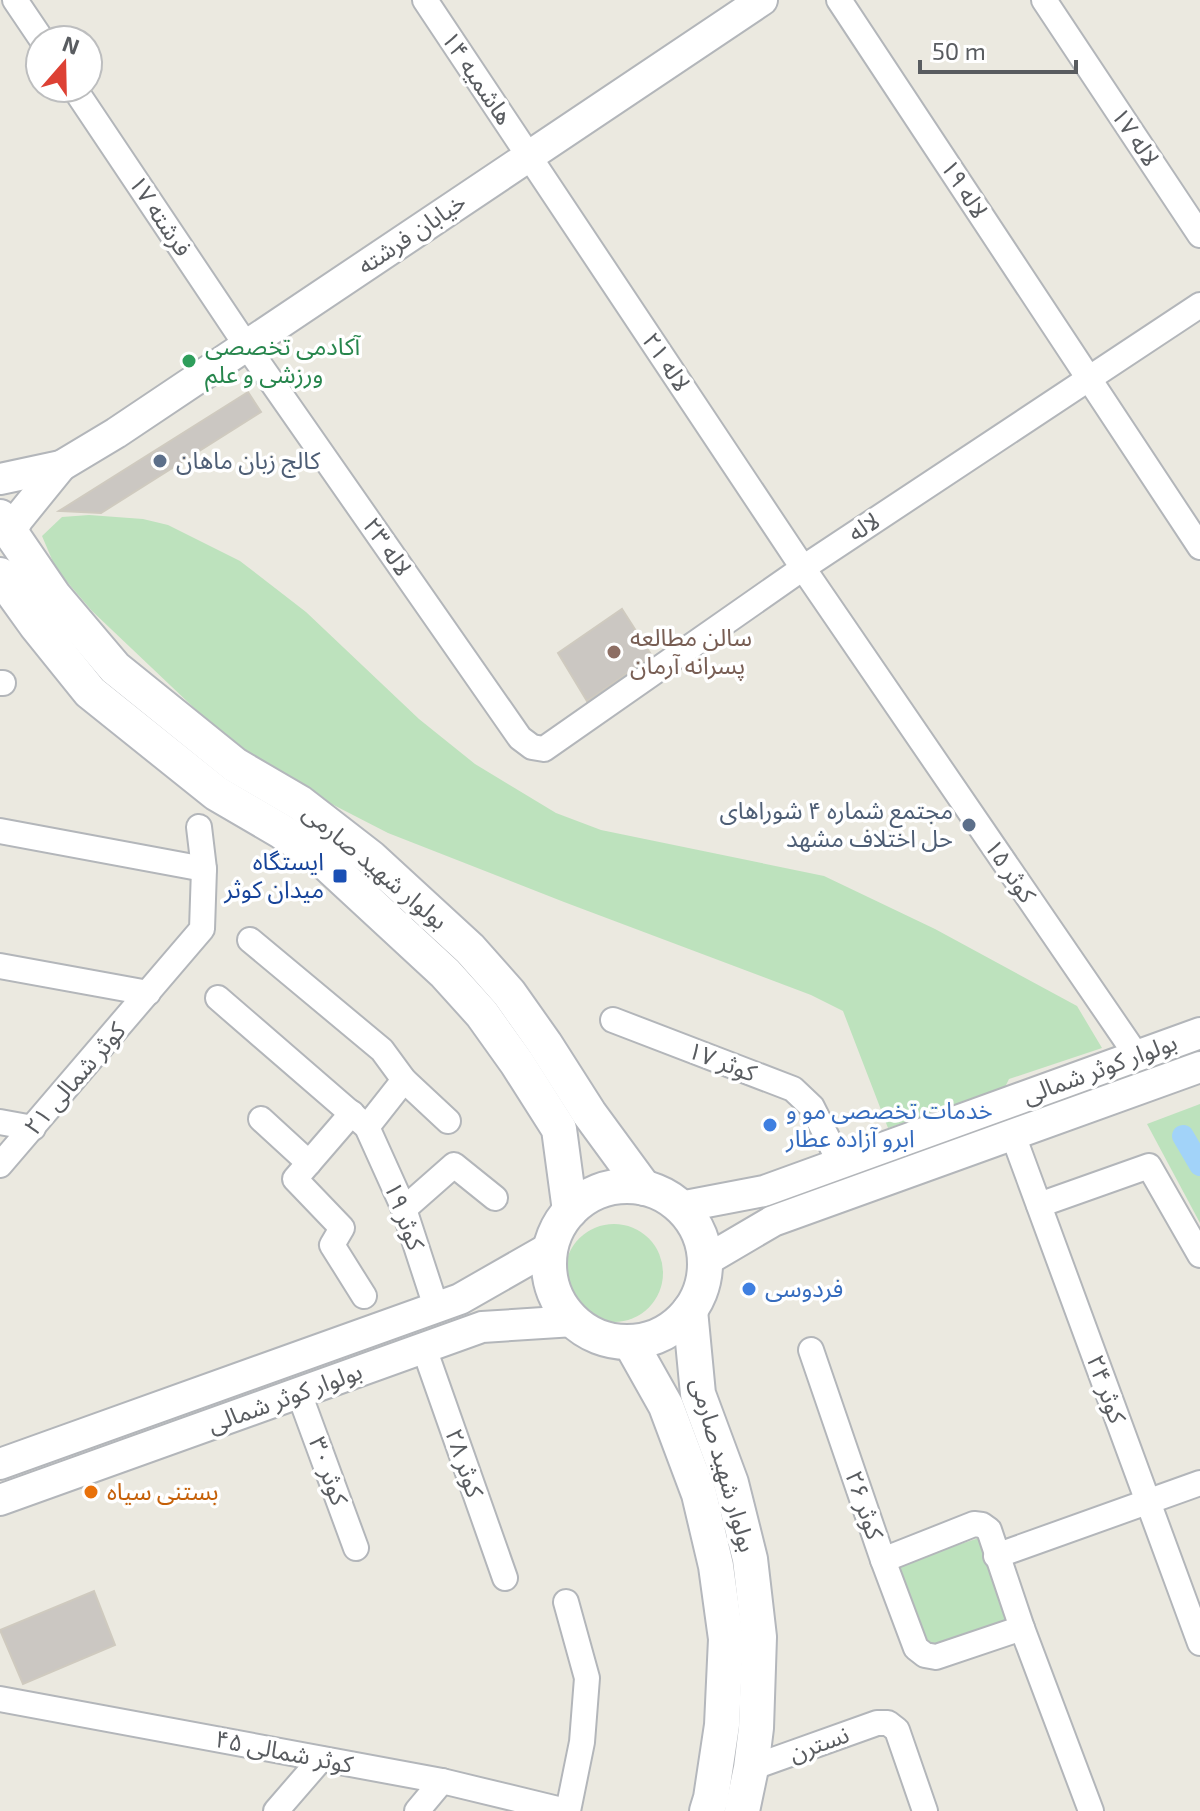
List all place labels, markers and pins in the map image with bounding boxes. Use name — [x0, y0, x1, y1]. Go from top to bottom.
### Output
place label: آکادمی تخصصی ورزشی و علم — [205, 331, 361, 392]
marker: آکادمی تخصصی ورزشی و علم — [180, 352, 198, 370]
place label: کالج زبان ماهان — [176, 445, 321, 478]
marker: کالج زبان ماهان — [151, 452, 169, 470]
place label: سالن مطالعه پسرانه آرمان — [630, 622, 752, 681]
marker: سالن مطالعه پسرانه آرمان — [605, 643, 623, 661]
place label: مجتمع شماره ۴ شوراهای حل اختلاف مشهد — [719, 795, 953, 852]
marker: مجتمع شماره ۴ شوراهای حل اختلاف مشهد — [960, 816, 978, 834]
place label: ایستگاه میدان کوثر — [223, 846, 324, 904]
marker: ایستگاه میدان کوثر — [331, 867, 349, 885]
place label: خدمات تخصصی مو و ابرو آزاده عطار — [785, 1095, 993, 1153]
marker: خدمات تخصصی مو و ابرو آزاده عطار — [761, 1116, 779, 1134]
place label: فردوسی — [765, 1273, 843, 1303]
marker: فردوسی — [740, 1280, 758, 1298]
place label: بستنی سیاه — [107, 1476, 219, 1505]
marker: بستنی سیاه — [82, 1483, 100, 1501]

